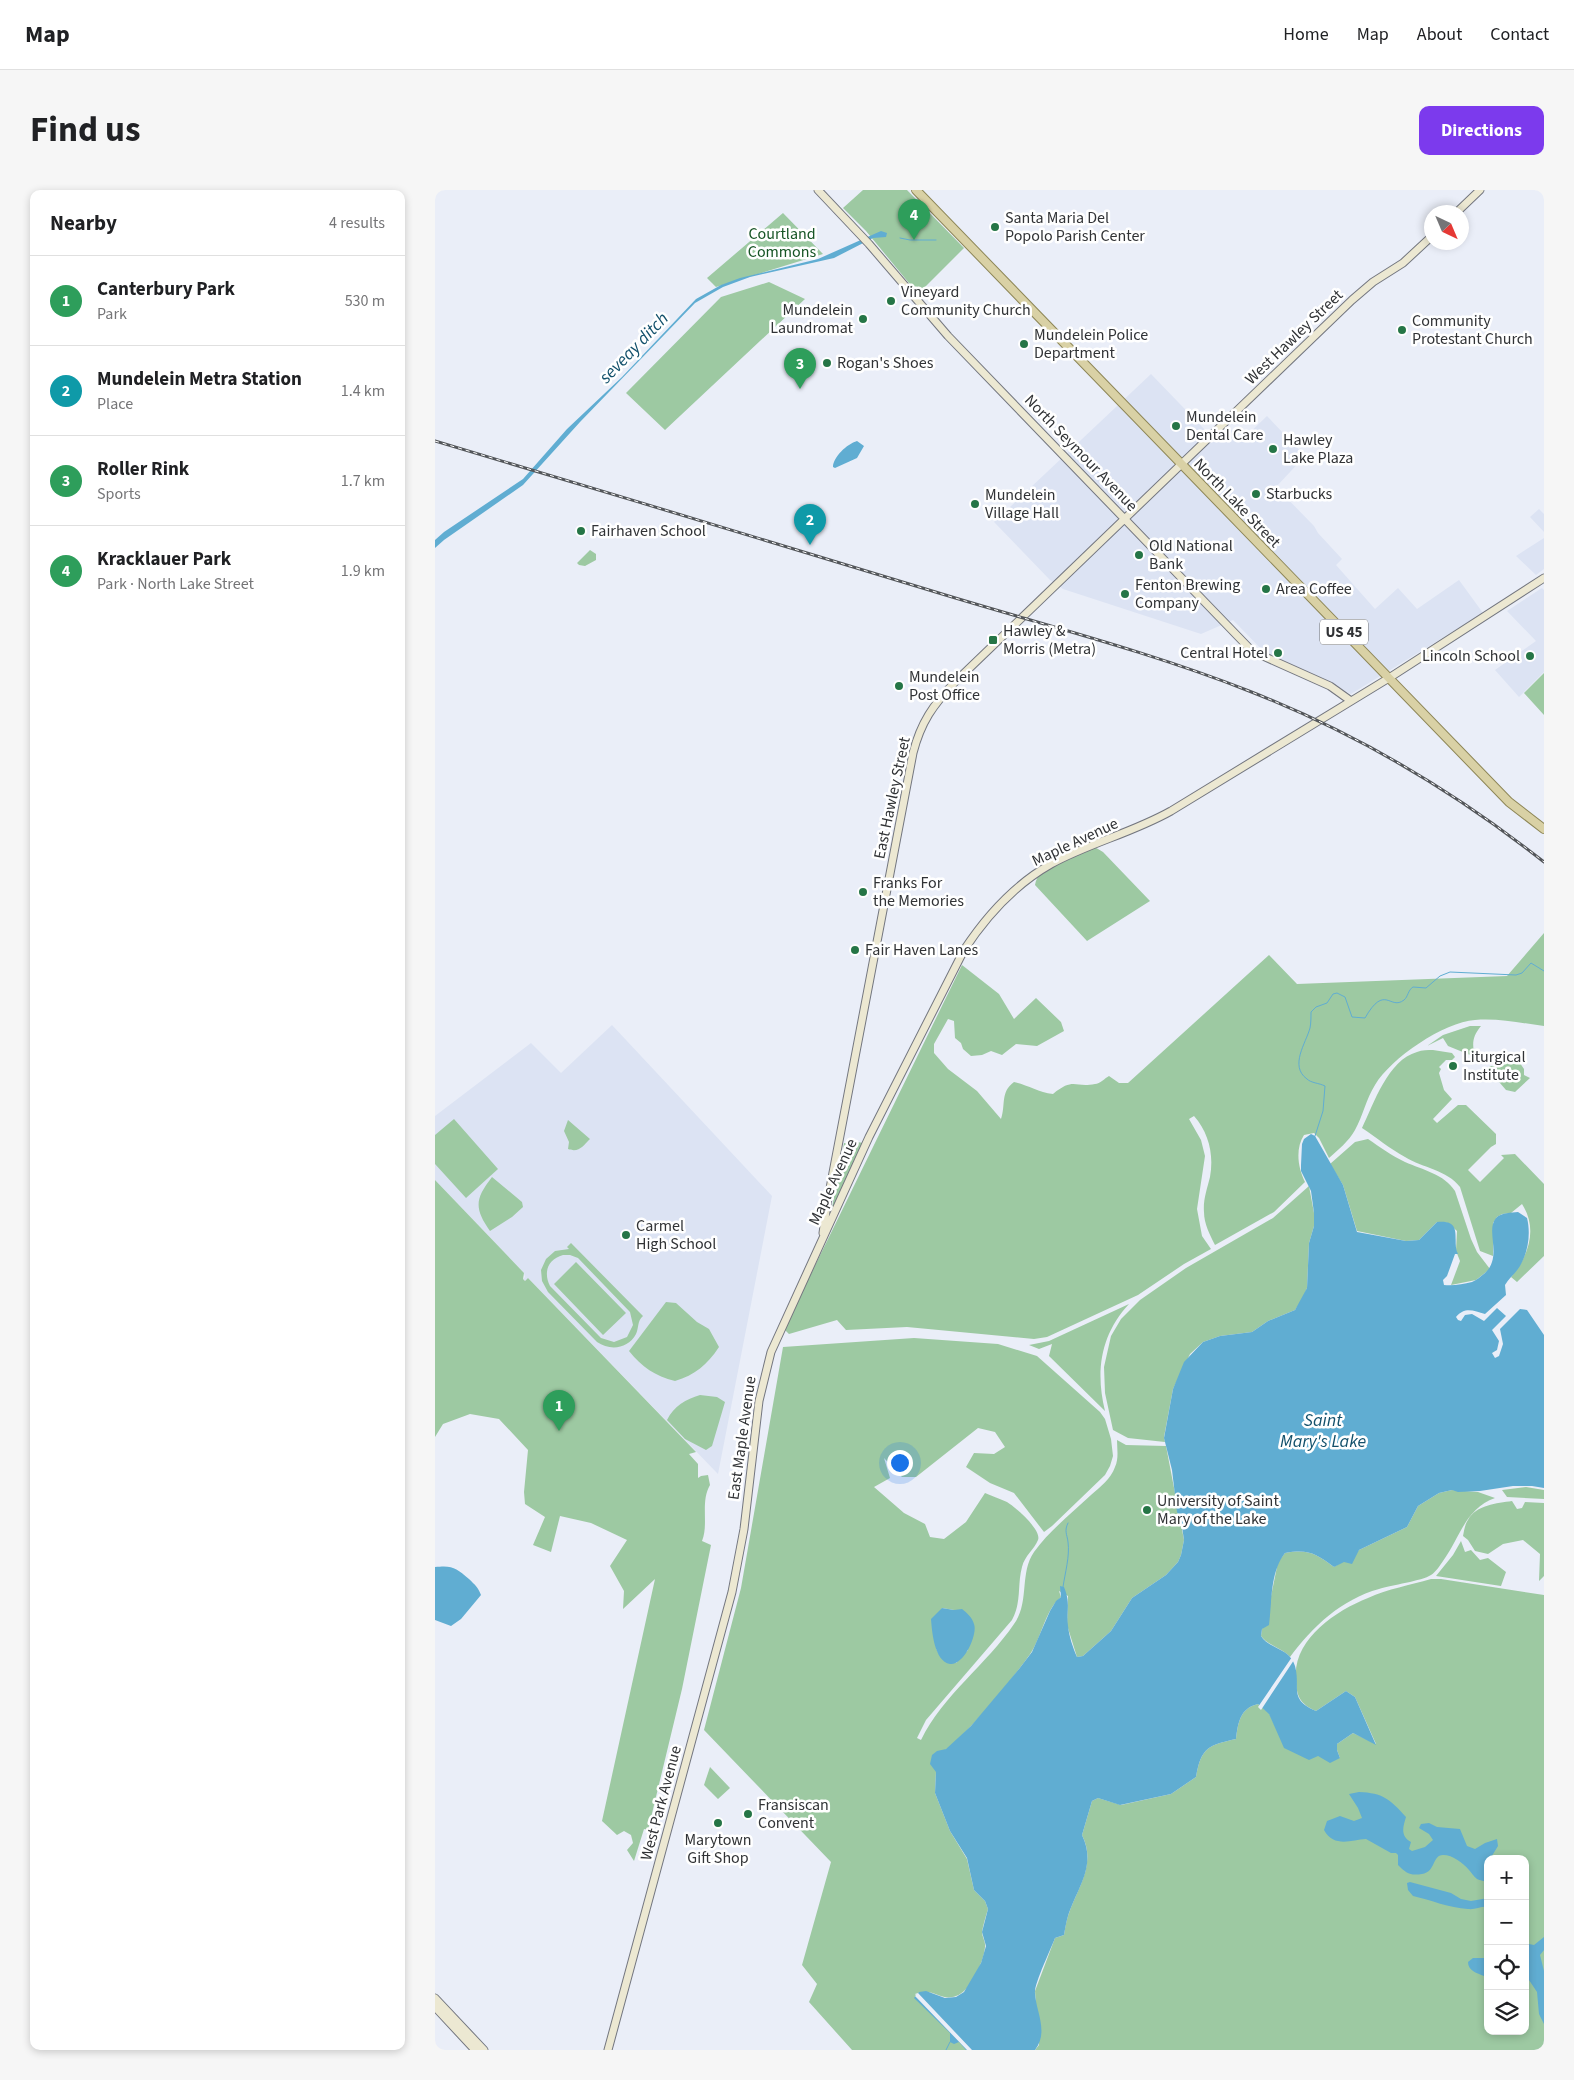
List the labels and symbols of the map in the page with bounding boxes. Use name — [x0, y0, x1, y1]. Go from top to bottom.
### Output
pin: 4 — [898, 199, 930, 240]
north arrow — [1424, 205, 1469, 250]
place label: Santa Maria Del Popolo Parish Center — [1005, 207, 1145, 247]
marker: Santa Maria Del Popolo Parish Center — [989, 221, 1001, 233]
park label: Courtland Commons — [748, 223, 817, 263]
place label: Vineyard Community Church — [901, 281, 1031, 321]
street label: West Hawley Street — [1240, 284, 1348, 390]
marker: Vineyard Community Church — [885, 295, 897, 307]
place label: Mundelein Laundromat — [770, 299, 854, 339]
water label: seveay ditch — [593, 307, 674, 390]
place label: Community Protestant Church — [1412, 310, 1533, 350]
marker: Mundelein Laundromat — [857, 313, 869, 325]
place label: Mundelein Police Department — [1034, 324, 1148, 364]
marker: Community Protestant Church — [1396, 324, 1408, 336]
marker: Mundelein Police Department — [1018, 338, 1030, 350]
pin: 3 — [784, 348, 816, 389]
place label: Rogan's Shoes — [837, 352, 934, 374]
marker: Rogan's Shoes — [821, 357, 833, 369]
street label: North Seymour Avenue — [1019, 390, 1143, 516]
place label: Mundelein Dental Care — [1186, 406, 1264, 446]
marker: Mundelein Dental Care — [1170, 420, 1182, 432]
place label: Hawley Lake Plaza — [1283, 429, 1353, 469]
marker: Hawley Lake Plaza — [1267, 443, 1279, 455]
street label: North Lake Street — [1189, 453, 1286, 553]
place label: Starbucks — [1266, 483, 1333, 505]
place label: Mundelein Village Hall — [985, 484, 1059, 524]
marker: Starbucks — [1250, 488, 1262, 500]
marker: Mundelein Village Hall — [969, 498, 981, 510]
pin: 2 — [794, 504, 826, 545]
place label: Fairhaven School — [591, 520, 706, 542]
marker: Fairhaven School — [575, 525, 587, 537]
place label: Old National Bank — [1149, 535, 1233, 575]
marker: Old National Bank — [1133, 549, 1145, 561]
place label: Fenton Brewing Company — [1135, 574, 1240, 614]
place label: Area Coffee — [1276, 578, 1352, 600]
marker: Area Coffee — [1260, 583, 1272, 595]
marker: Fenton Brewing Company — [1119, 588, 1131, 600]
place label: Hawley & Morris (Metra) — [1003, 620, 1096, 660]
road number: US 45 — [1320, 620, 1368, 644]
marker: Hawley & Morris (Metra) — [987, 634, 999, 646]
place label: Central Hotel — [1180, 642, 1268, 664]
place label: Lincoln School — [1422, 645, 1520, 667]
marker: Central Hotel — [1272, 647, 1284, 659]
marker: Lincoln School — [1524, 650, 1536, 662]
place label: Mundelein Post Office — [909, 666, 980, 706]
marker: Mundelein Post Office — [893, 680, 905, 692]
street label: East Hawley Street — [868, 734, 916, 861]
street label: Maple Avenue — [1028, 812, 1122, 872]
place label: Franks For the Memories — [873, 872, 964, 912]
marker: Franks For the Memories — [857, 886, 869, 898]
place label: Fair Haven Lanes — [865, 939, 978, 961]
marker: Fair Haven Lanes — [849, 944, 861, 956]
place label: Liturgical Institute — [1463, 1046, 1526, 1086]
marker: Liturgical Institute — [1447, 1060, 1459, 1072]
street label: Maple Avenue — [803, 1135, 863, 1229]
place label: Carmel High School — [636, 1215, 716, 1255]
marker: Carmel High School — [620, 1229, 632, 1241]
street label: East Maple Avenue — [722, 1375, 762, 1501]
pin: 1 — [543, 1390, 575, 1431]
water label: Saint Mary's Lake — [1280, 1408, 1366, 1454]
your location — [887, 1450, 913, 1476]
place label: University of Saint Mary of the Lake — [1157, 1490, 1279, 1530]
marker: University of Saint Mary of the Lake — [1141, 1504, 1153, 1516]
street label: West Park Avenue — [635, 1743, 687, 1863]
place label: Fransiscan Convent — [758, 1794, 829, 1834]
marker: Fransiscan Convent — [742, 1808, 754, 1820]
marker: Marytown Gift Shop — [712, 1817, 724, 1829]
place label: Marytown Gift Shop — [684, 1829, 752, 1869]

